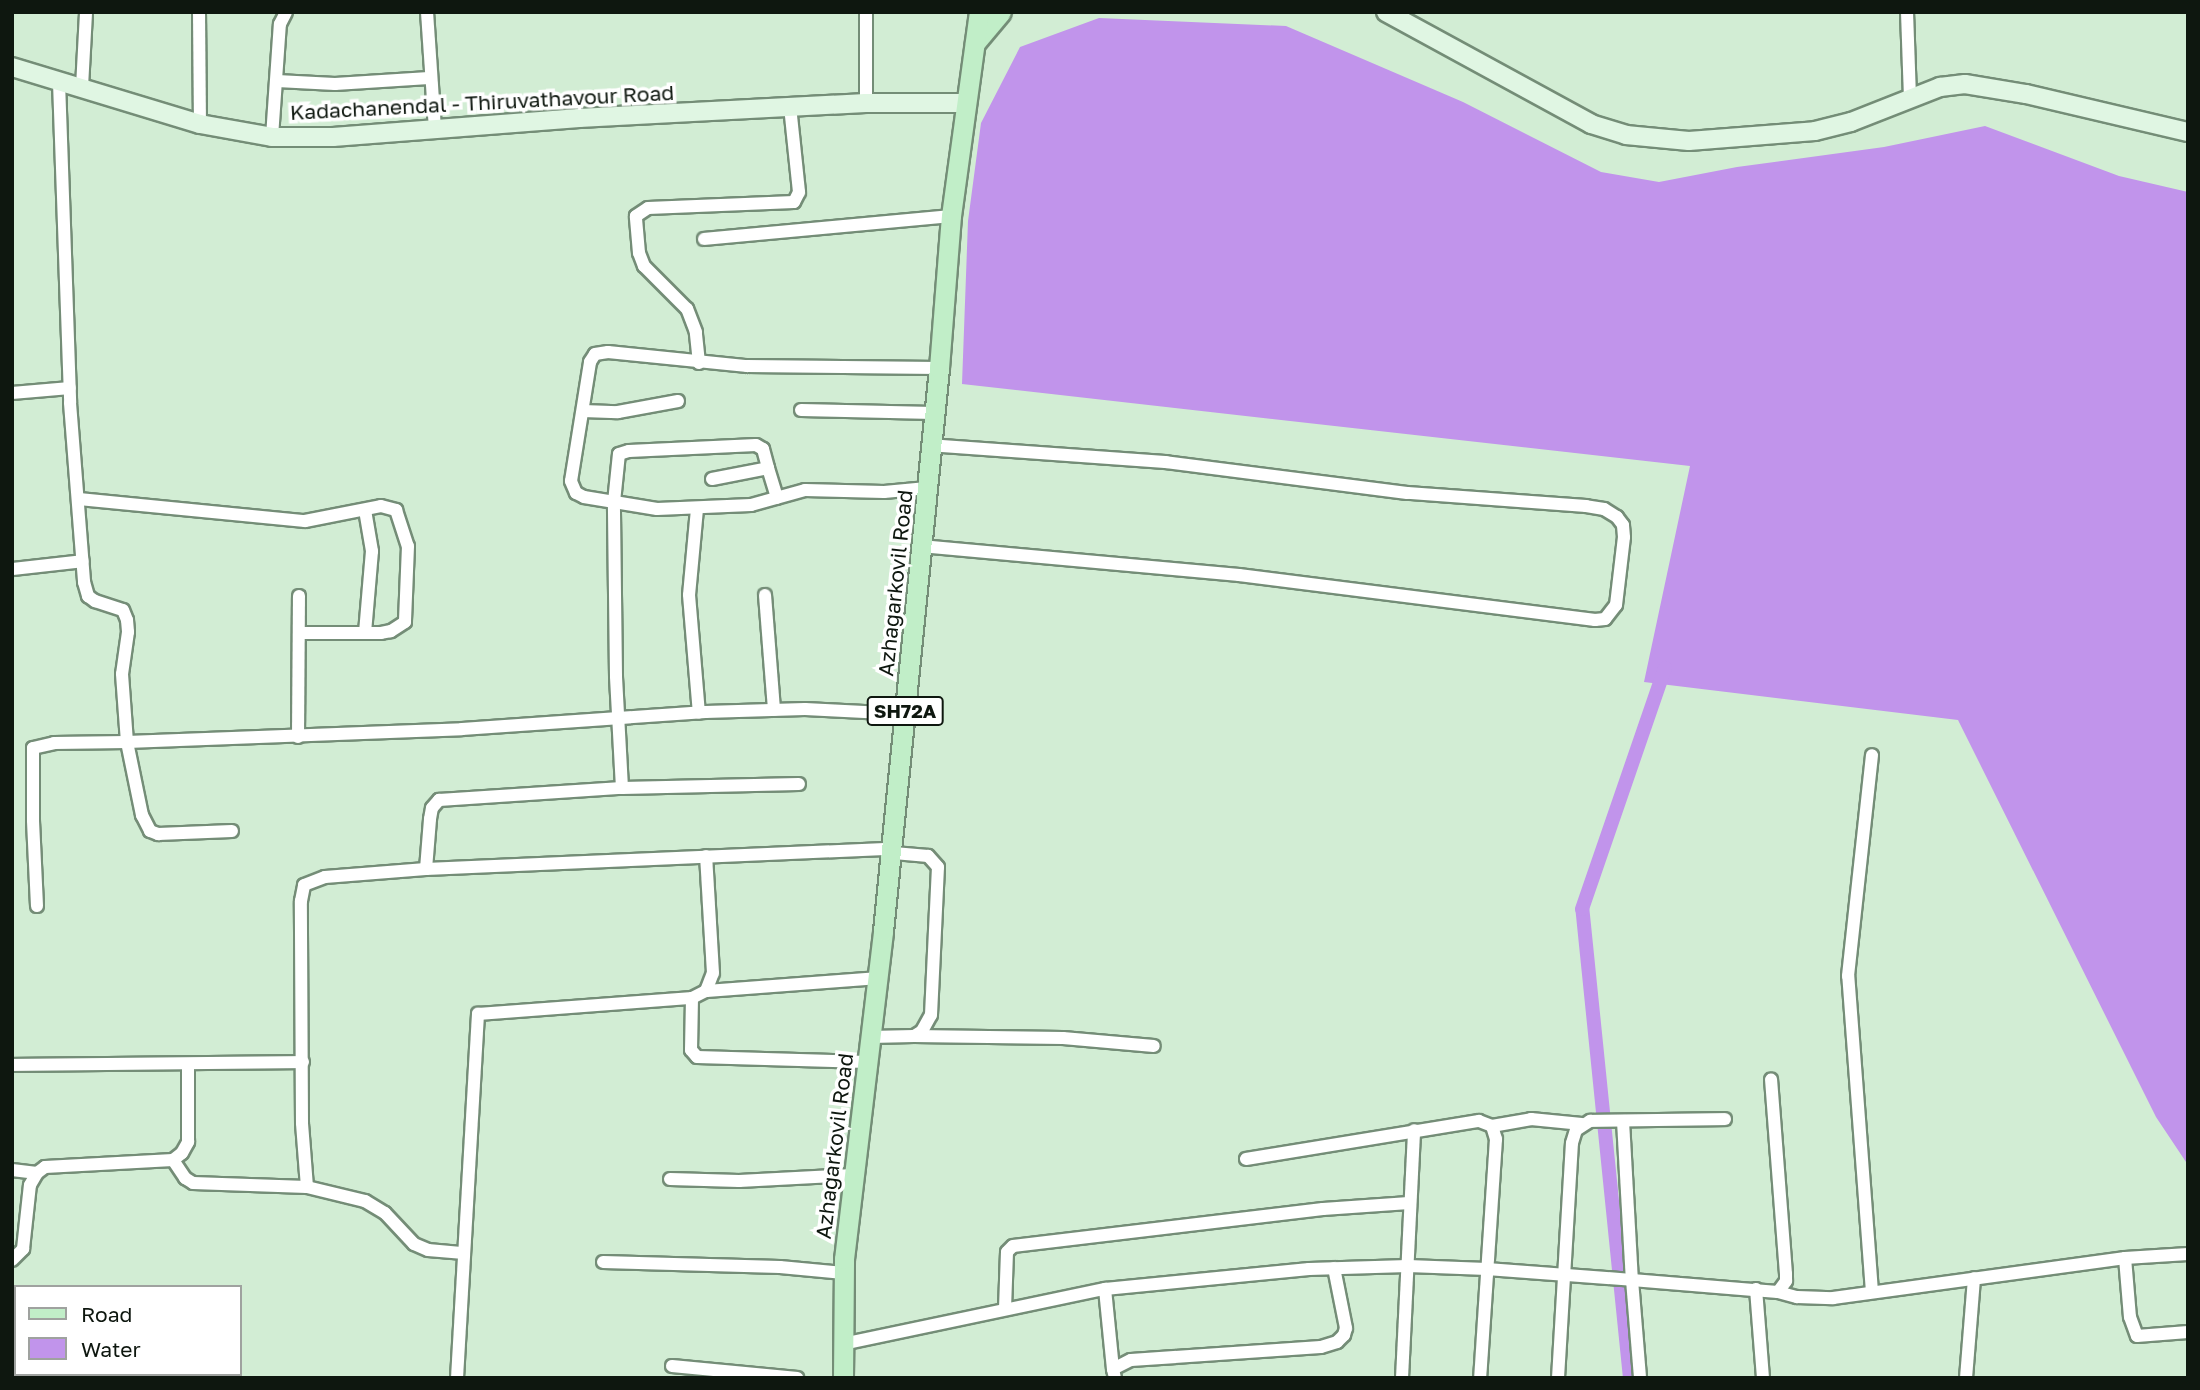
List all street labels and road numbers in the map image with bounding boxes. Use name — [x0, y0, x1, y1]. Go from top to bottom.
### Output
street label: Kadachanendal - Thiruvathavour Road — [289, 79, 675, 125]
street label: Azhagarkovil Road — [873, 489, 917, 677]
road number: SH72A — [866, 696, 944, 726]
street label: Azhagarkovil Road — [810, 1052, 858, 1240]

